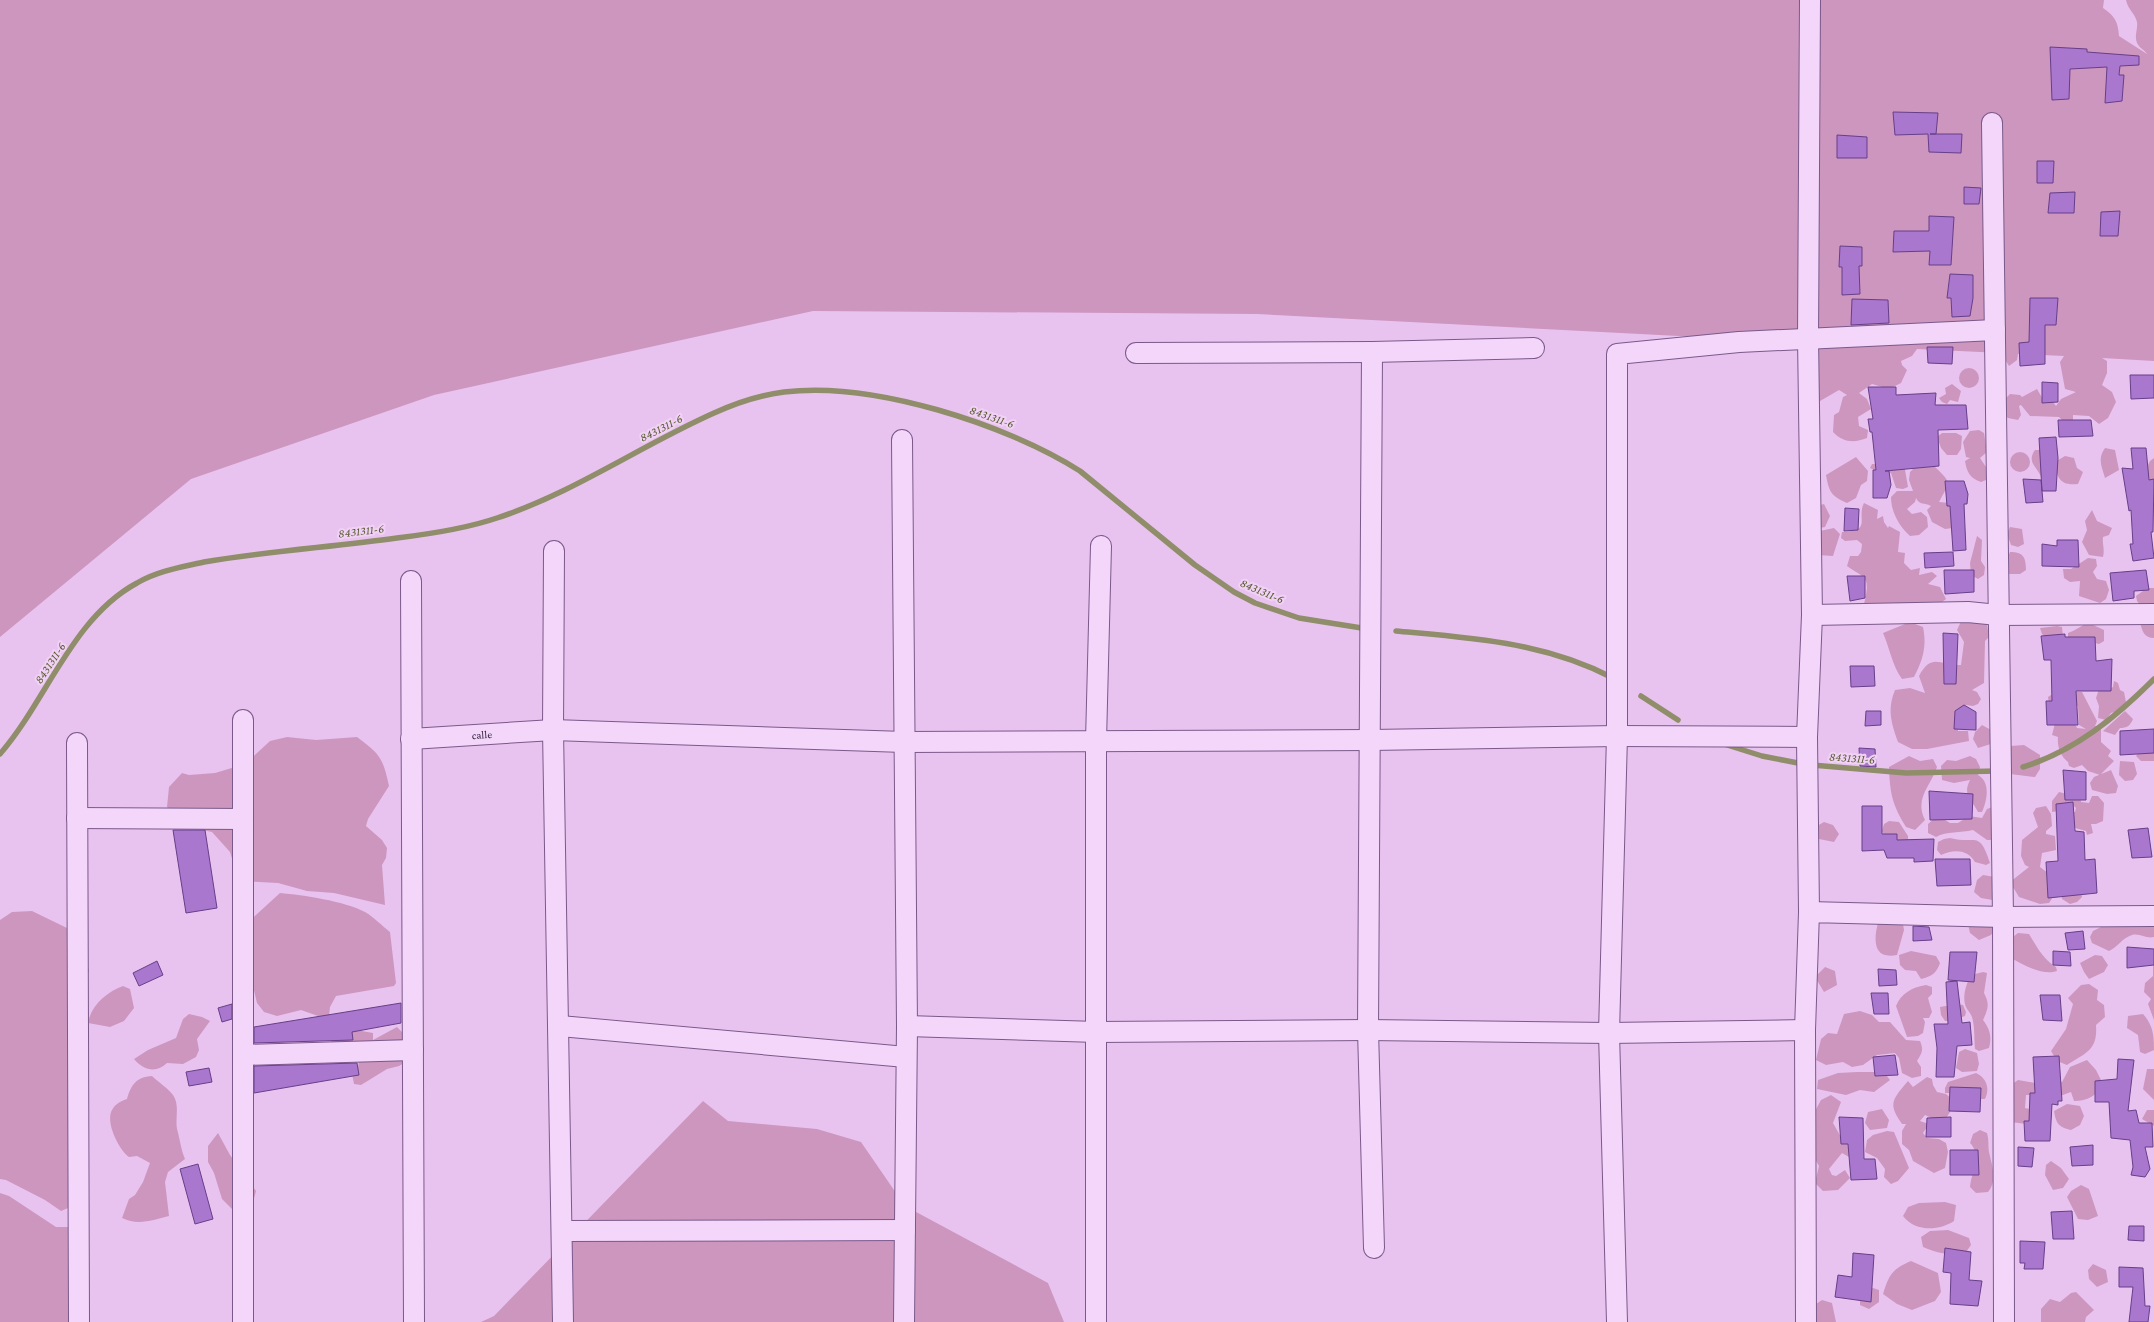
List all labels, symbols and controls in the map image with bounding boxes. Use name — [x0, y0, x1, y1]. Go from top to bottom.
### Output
water label: 8431311-6 — [968, 403, 1016, 431]
water label: 8431311-6 — [637, 411, 685, 445]
water label: 8431311-6 — [337, 521, 385, 541]
water label: 8431311-6 — [1238, 576, 1286, 606]
water label: 8431311-6 — [32, 640, 68, 686]
street label: calle — [471, 728, 493, 741]
water label: 8431311-6 — [1828, 749, 1876, 767]

